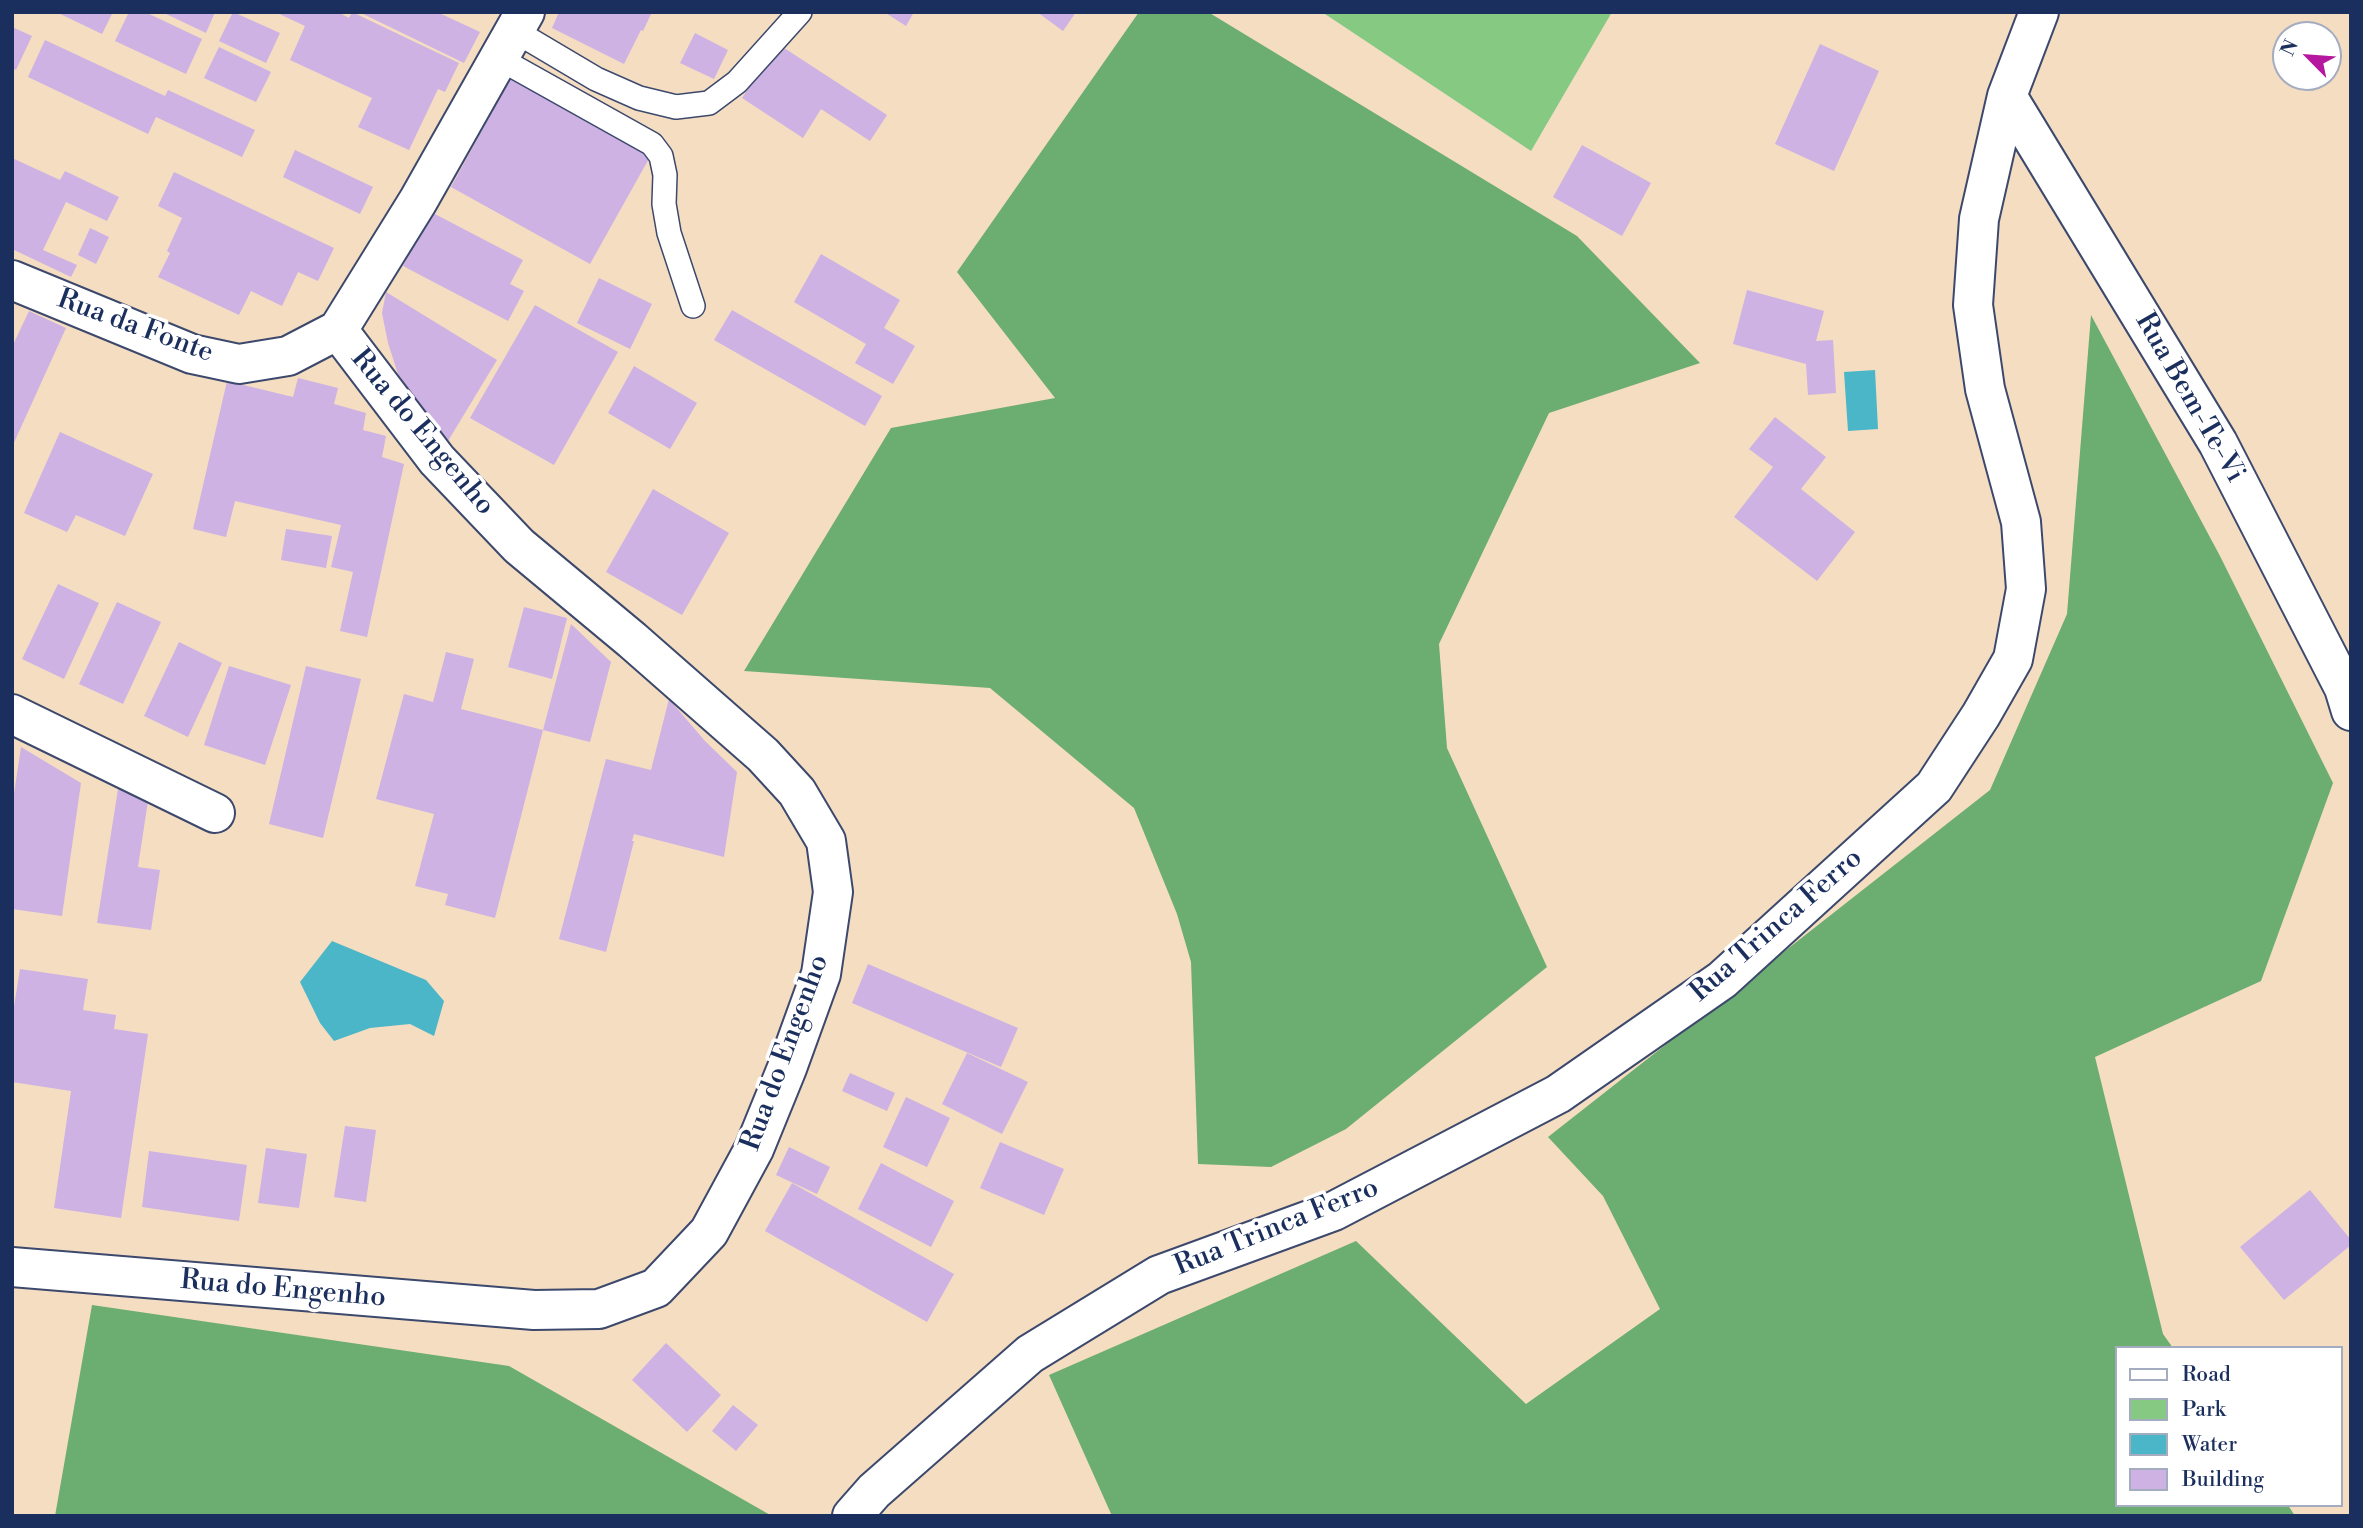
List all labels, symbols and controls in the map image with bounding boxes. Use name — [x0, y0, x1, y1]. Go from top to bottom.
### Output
north arrow — [2272, 21, 2342, 91]
text: N — [2276, 36, 2304, 60]
street label: Rua da Fonte — [52, 283, 218, 371]
street label: Rua Bem-Te-Vi — [2127, 307, 2251, 489]
street label: Rua do Engenho — [343, 343, 501, 523]
street label: Rua Trinca Ferro — [1684, 842, 1870, 1010]
street label: Rua do Engenho — [735, 950, 837, 1156]
street label: Rua Trinca Ferro — [1170, 1172, 1384, 1284]
street label: Rua do Engenho — [179, 1264, 387, 1316]
legend — [2114, 1346, 2342, 1507]
text: Road — [2182, 1362, 2231, 1388]
text: Park — [2182, 1397, 2226, 1423]
text: Water — [2182, 1432, 2237, 1458]
text: Building — [2182, 1467, 2264, 1493]

